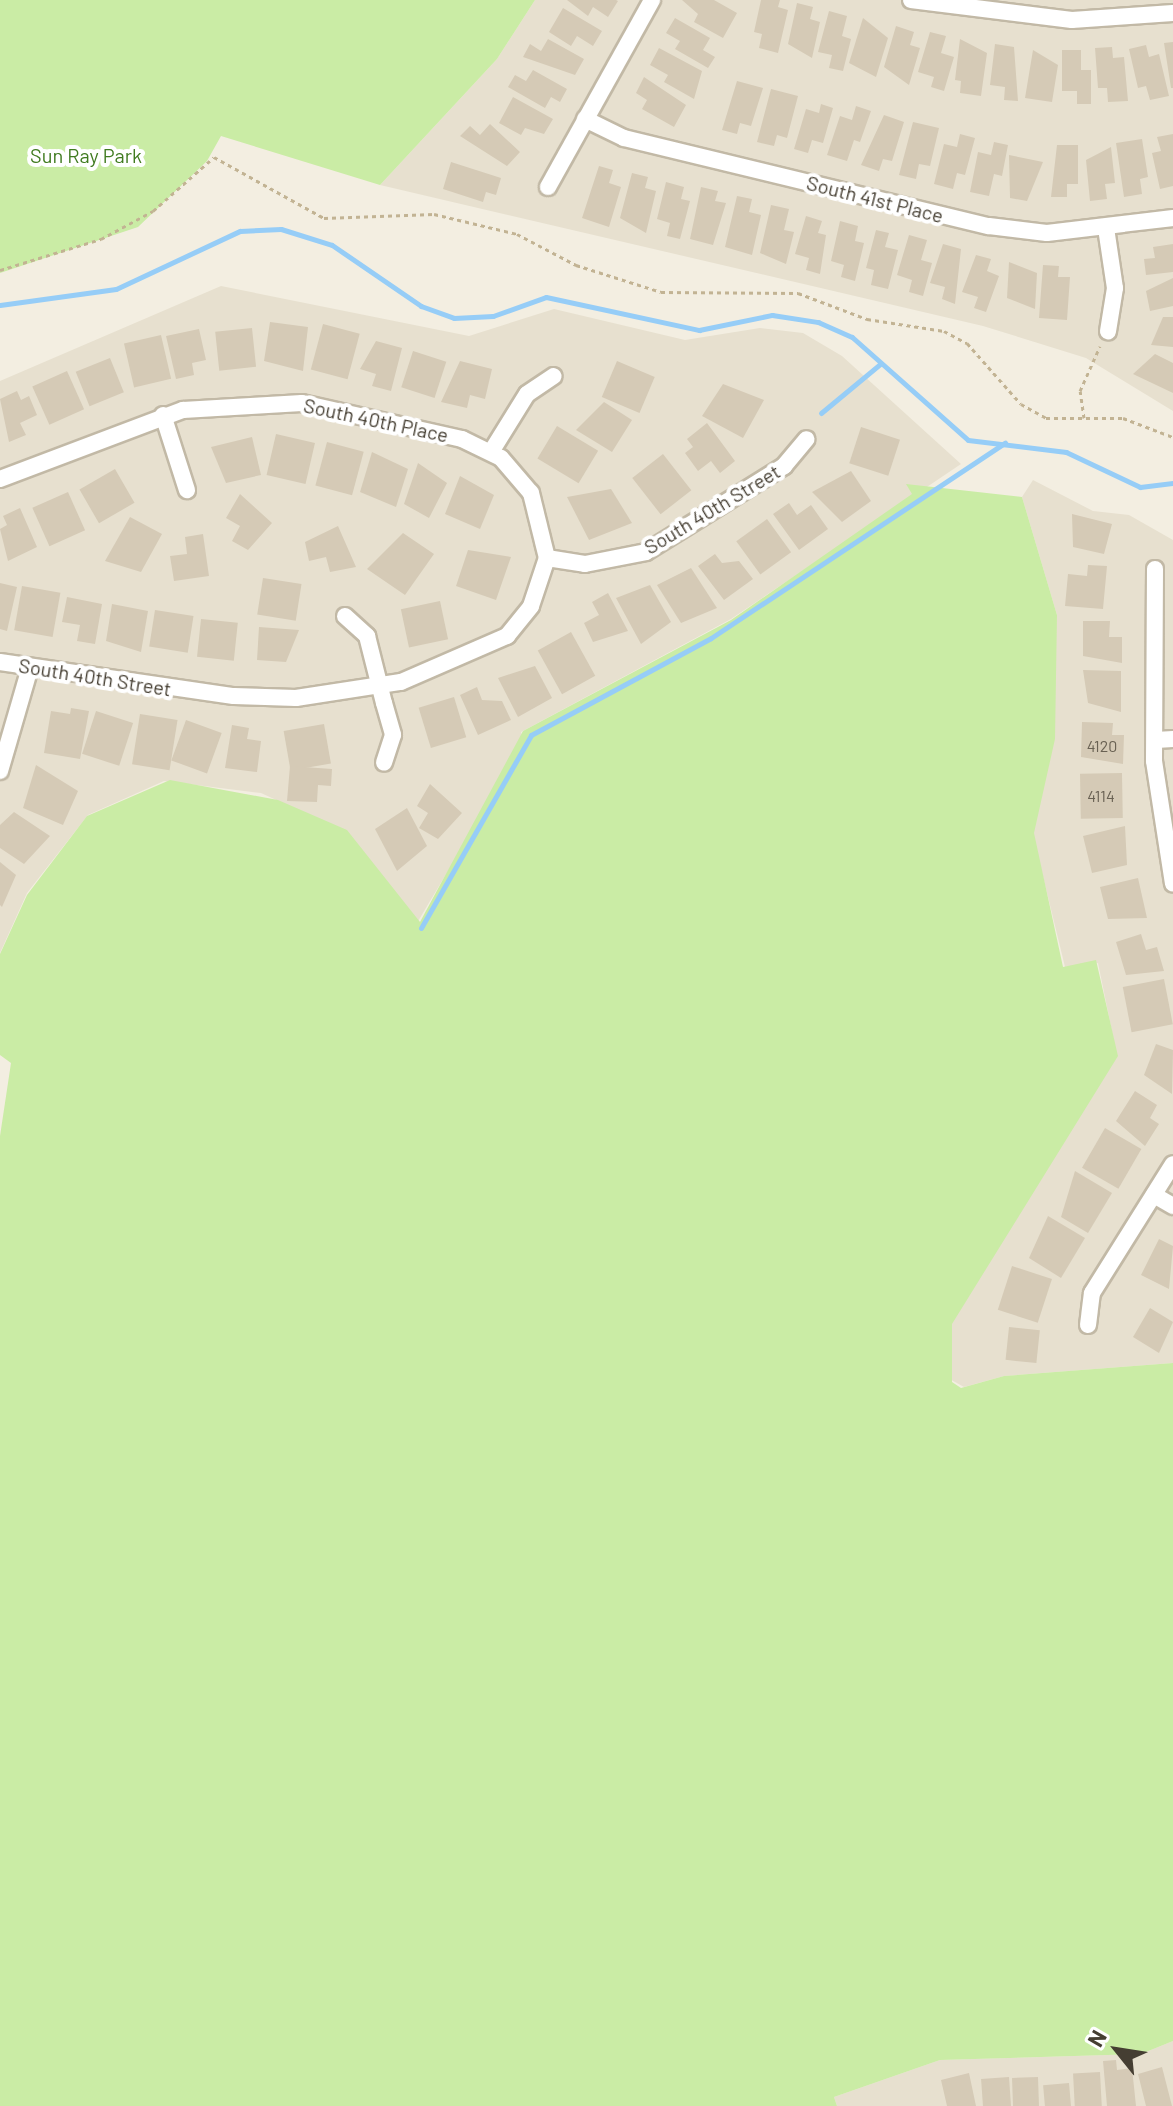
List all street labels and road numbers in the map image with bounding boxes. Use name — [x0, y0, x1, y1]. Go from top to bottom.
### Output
street label: South 41st Place — [804, 170, 946, 228]
street label: South 40th Place — [301, 393, 451, 447]
street label: South 40th Street — [640, 459, 784, 559]
street label: South 40th Street — [17, 653, 173, 701]

